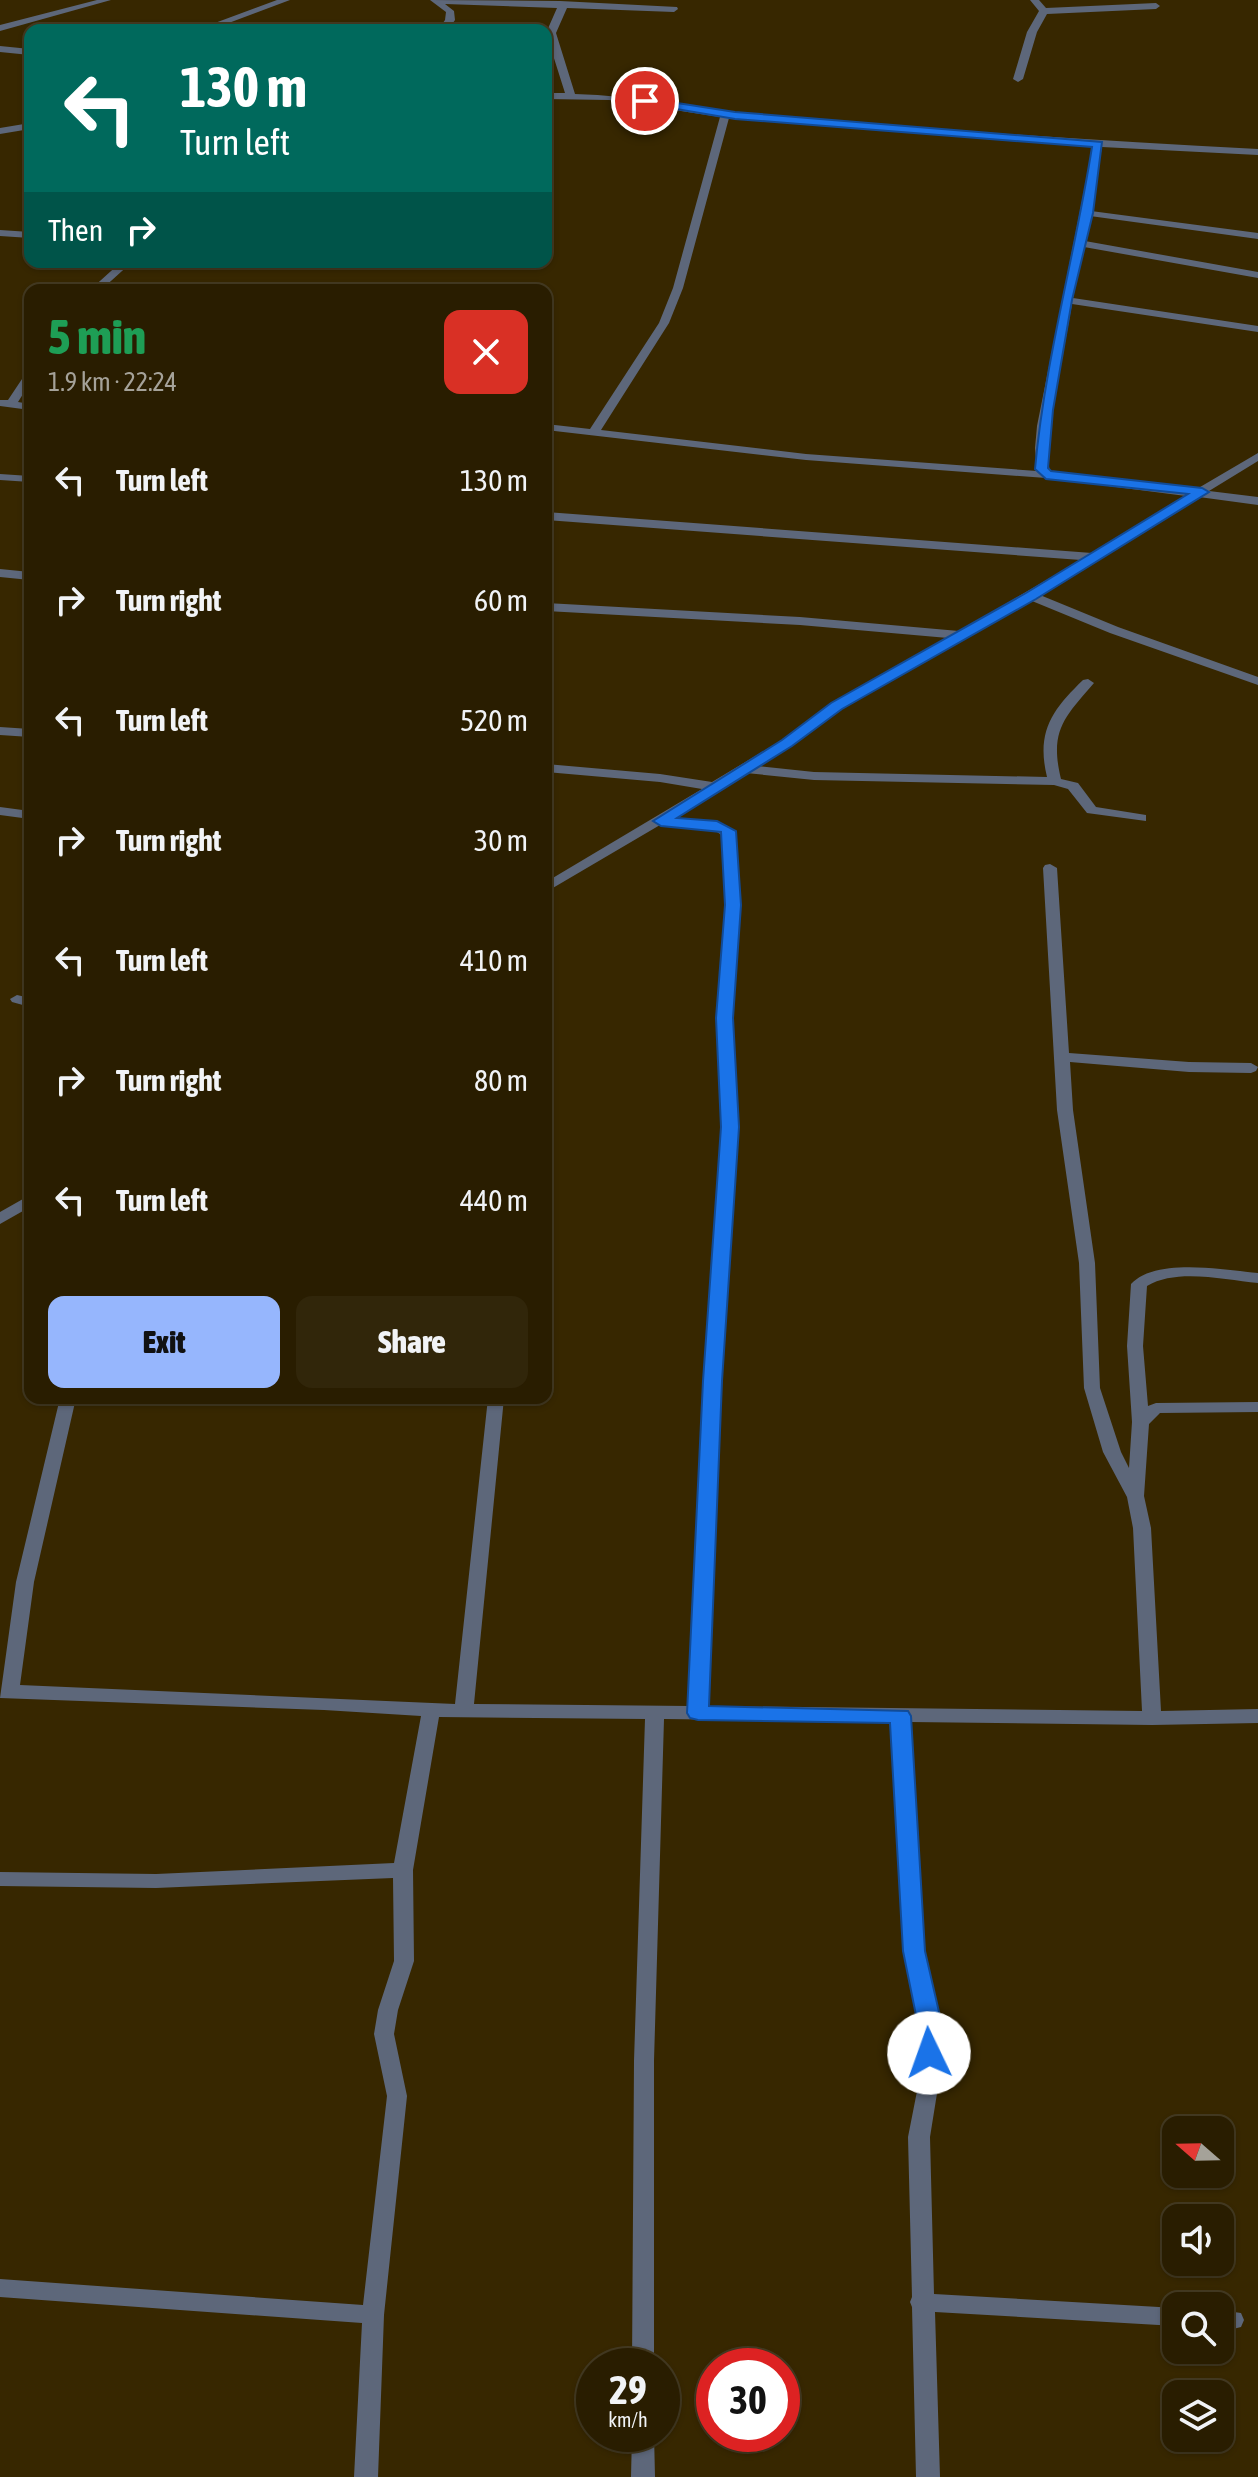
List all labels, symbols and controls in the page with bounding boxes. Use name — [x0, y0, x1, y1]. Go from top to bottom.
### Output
text: 130 m — [180, 55, 307, 119]
icon: left — [48, 56, 152, 160]
pin — [611, 67, 679, 135]
icon: arrive — [623, 79, 667, 123]
text: Turn left — [180, 121, 290, 163]
icon: right — [119, 208, 163, 252]
text: Then — [48, 213, 103, 247]
text: 5 min — [48, 309, 146, 364]
button: close — [444, 310, 528, 394]
text: 1.9 km · 22:24 — [48, 367, 177, 397]
icon: left — [48, 458, 92, 502]
text: Turn left — [116, 463, 208, 497]
text: 130 m — [460, 463, 528, 497]
icon: right — [48, 578, 92, 622]
text: Turn right — [116, 583, 222, 617]
text: 60 m — [474, 583, 528, 617]
icon: left — [48, 698, 92, 742]
text: Turn left — [116, 703, 208, 737]
text: 520 m — [460, 703, 528, 737]
icon: right — [48, 818, 92, 862]
text: Turn right — [116, 823, 222, 857]
text: 30 m — [474, 823, 528, 857]
icon: left — [48, 938, 92, 982]
text: Turn left — [116, 943, 208, 977]
text: 410 m — [460, 943, 528, 977]
icon: right — [48, 1058, 92, 1102]
text: Turn right — [116, 1063, 222, 1097]
text: 80 m — [474, 1063, 528, 1097]
icon: left — [48, 1178, 92, 1222]
text: Turn left — [116, 1183, 208, 1217]
text: 440 m — [460, 1183, 528, 1217]
button: Exit — [48, 1296, 280, 1388]
button: Share — [296, 1296, 528, 1388]
position arrow — [887, 2011, 971, 2095]
north arrow — [1162, 2116, 1234, 2188]
map controls — [1162, 2116, 1234, 2452]
button: sound — [1162, 2204, 1234, 2276]
button: search — [1162, 2292, 1234, 2364]
speed limit sign: 30 — [696, 2348, 800, 2452]
text: 29 — [609, 2367, 647, 2412]
button: layers — [1162, 2380, 1234, 2452]
text: km/h — [608, 2408, 648, 2431]

